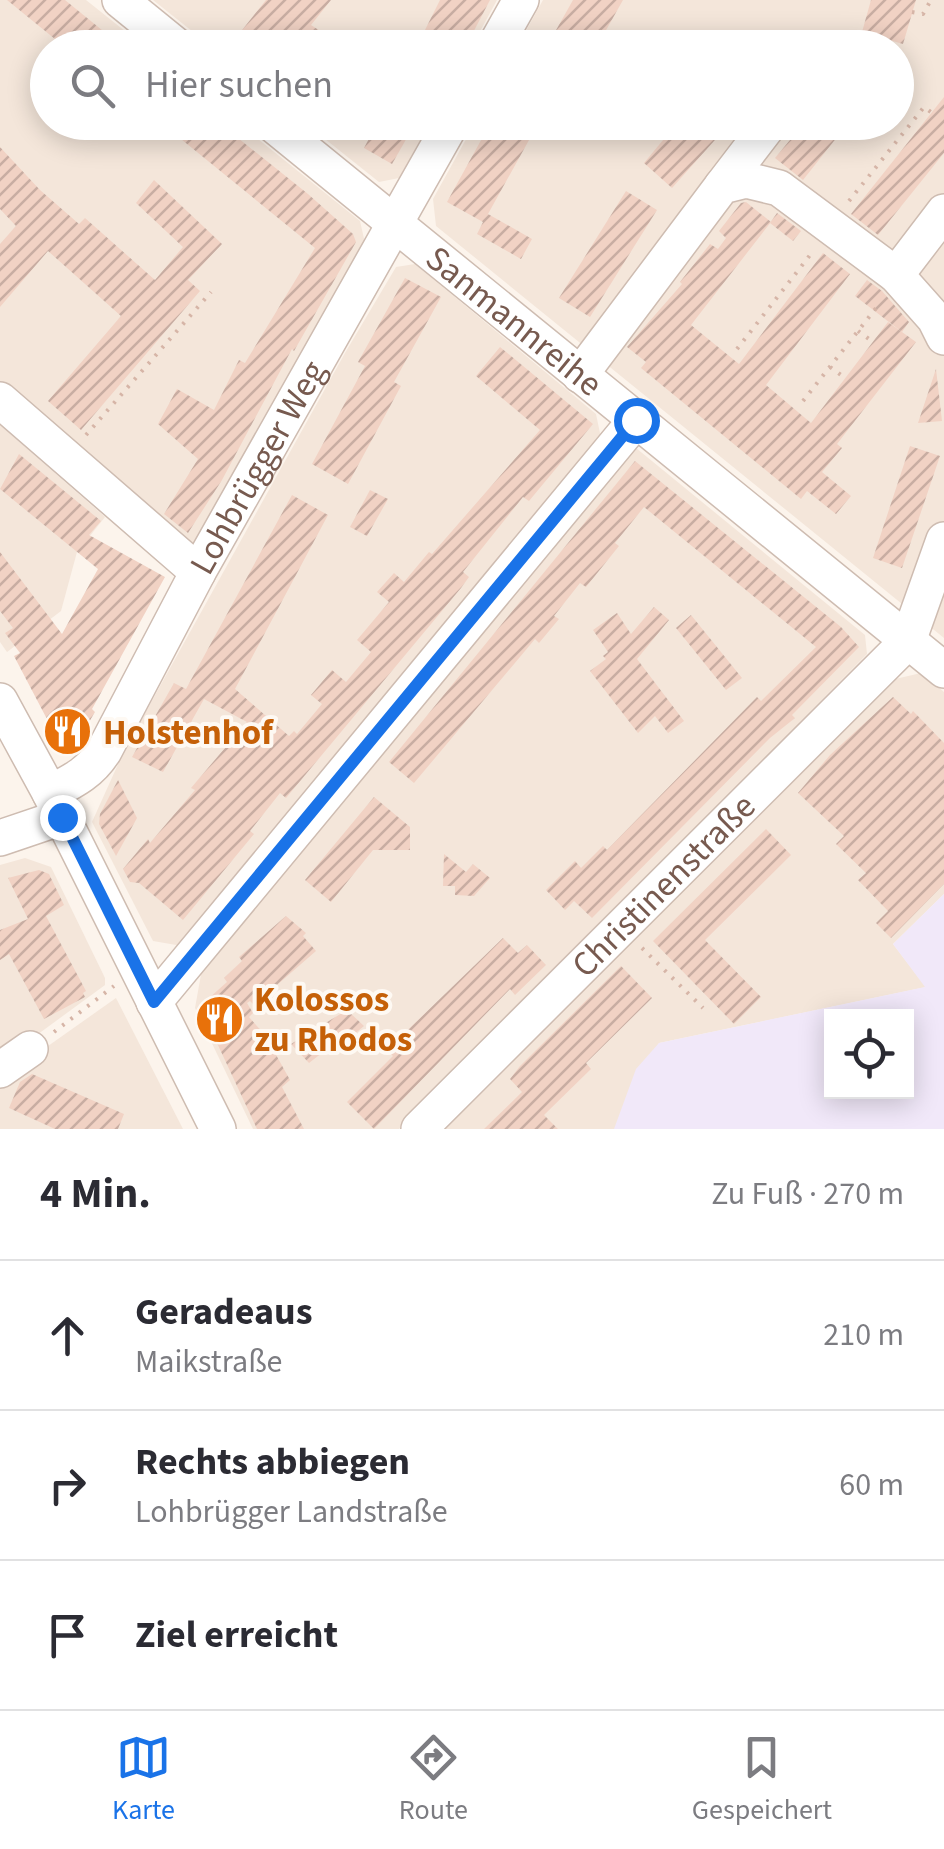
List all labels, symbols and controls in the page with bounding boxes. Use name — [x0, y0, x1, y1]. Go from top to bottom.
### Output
search box — [30, 30, 914, 140]
icon: search — [65, 58, 120, 113]
text: Hier suchen — [145, 58, 333, 112]
street label: Sanmannreihe — [415, 234, 613, 409]
street label: Lohbrügger Weg — [178, 351, 339, 584]
route start — [614, 398, 660, 444]
restaurant icon: Holstenhof — [42, 706, 94, 758]
place label: Holstenhof — [103, 708, 275, 758]
street label: Christinenstraße — [561, 783, 767, 989]
route end — [40, 795, 86, 841]
place label: Kolossos zu Rhodos — [254, 975, 412, 1065]
restaurant icon: Kolossos zu Rhodos — [193, 993, 245, 1045]
map controls — [824, 1009, 914, 1099]
button: locate — [824, 1009, 914, 1099]
text: 4 Min. — [40, 1164, 151, 1224]
text: Zu Fuß · 270 m — [711, 1171, 904, 1217]
text: Geradeaus — [135, 1285, 313, 1339]
icon: ahead — [40, 1308, 95, 1363]
text: 210 m — [823, 1312, 904, 1358]
text: Maikstraße — [135, 1339, 282, 1385]
text: Rechts abbiegen — [135, 1435, 410, 1489]
icon: right — [40, 1458, 95, 1513]
text: 60 m — [839, 1462, 904, 1508]
text: Lohbrügger Landstraße — [135, 1489, 448, 1535]
icon: arrive — [40, 1608, 95, 1663]
text: Ziel erreicht — [135, 1608, 338, 1662]
tab: Karte — [112, 1730, 175, 1830]
tab: Route — [399, 1730, 468, 1830]
tab: Gespeichert — [692, 1730, 832, 1830]

